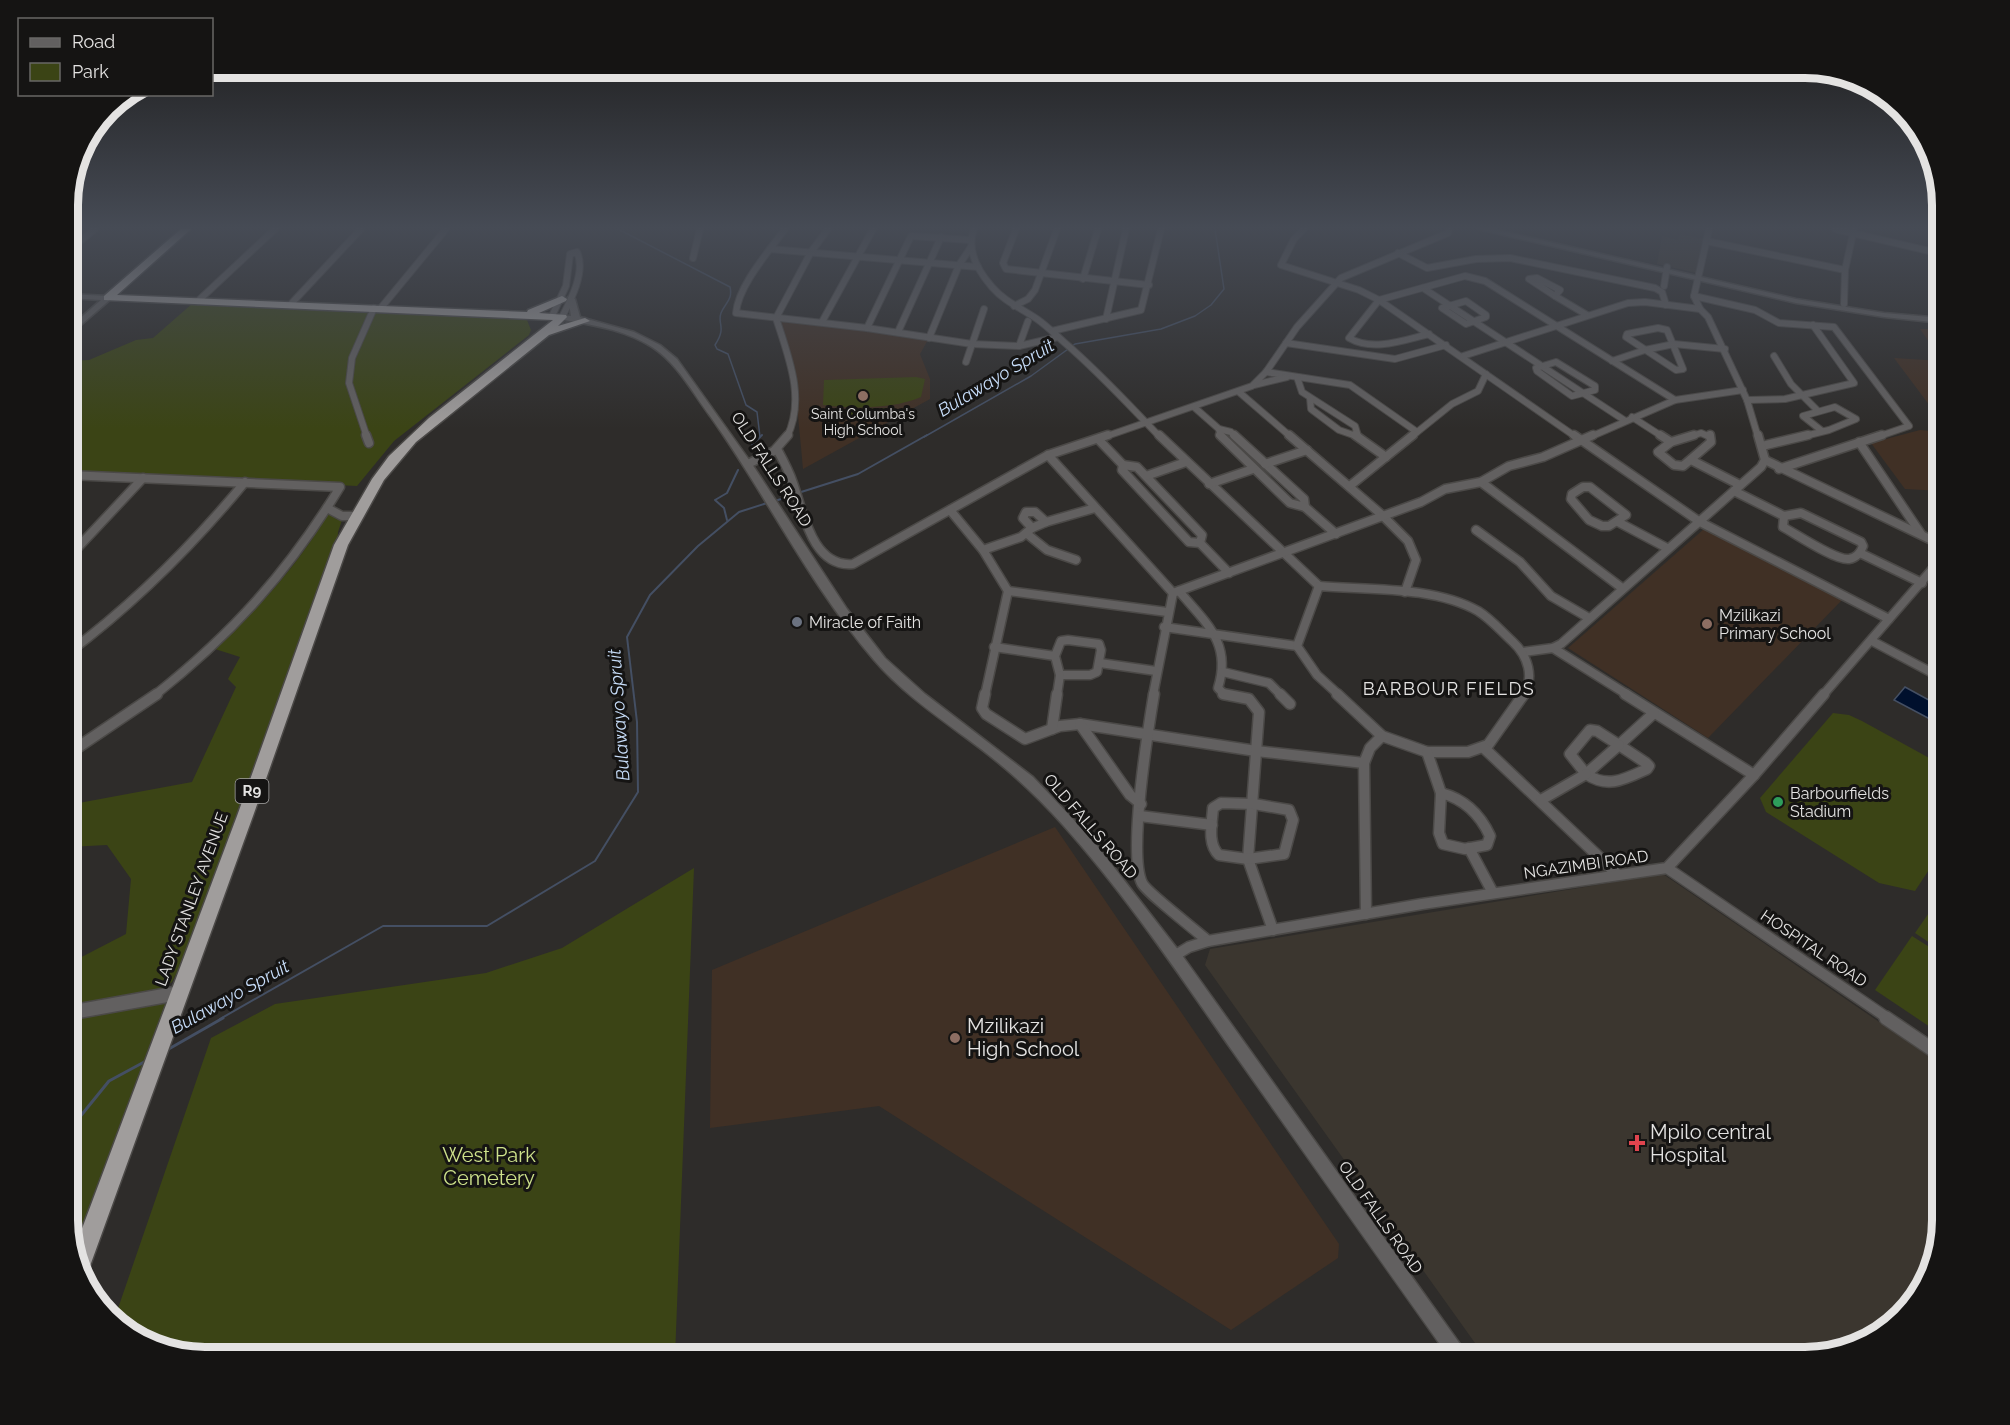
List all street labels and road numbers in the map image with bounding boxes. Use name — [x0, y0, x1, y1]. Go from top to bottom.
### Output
street label: OLD FALLS ROAD — [727, 408, 816, 530]
street label: OLD FALLS ROAD — [1040, 770, 1141, 883]
road number: R9 — [236, 779, 268, 803]
street label: LADY STANLEY AVENUE — [151, 809, 232, 989]
street label: NGAZIMBI ROAD — [1523, 846, 1650, 883]
street label: HOSPITAL ROAD — [1757, 906, 1871, 991]
street label: OLD FALLS ROAD — [1335, 1157, 1426, 1277]

